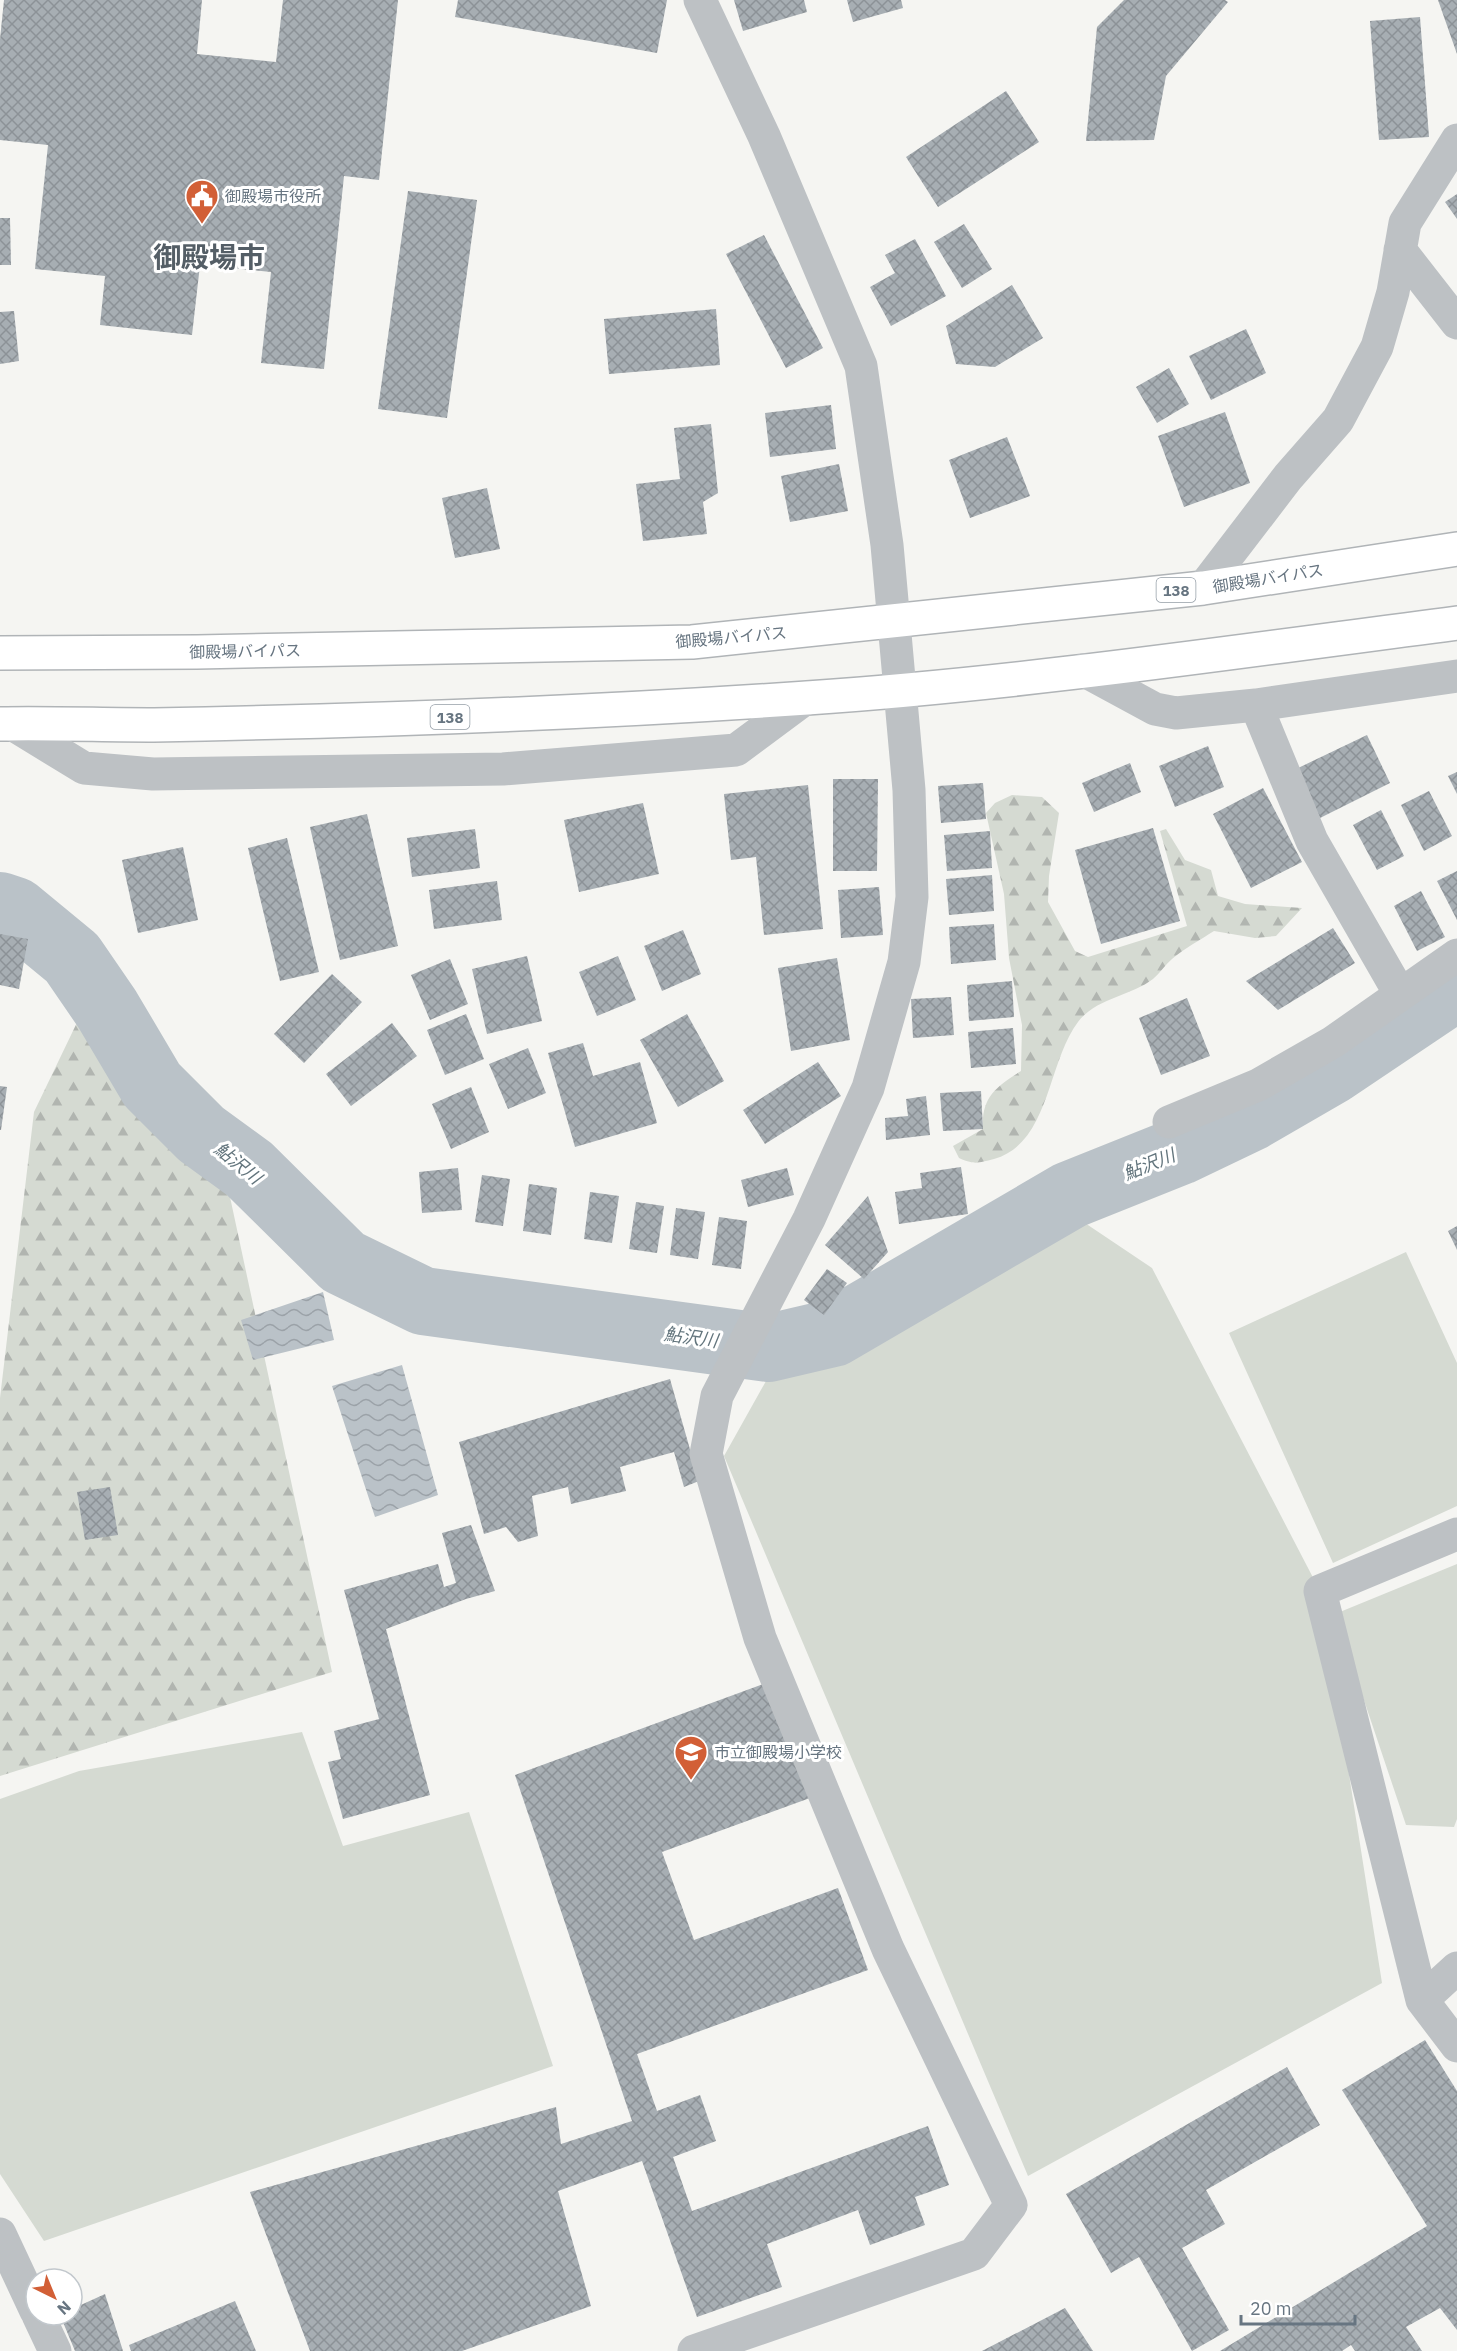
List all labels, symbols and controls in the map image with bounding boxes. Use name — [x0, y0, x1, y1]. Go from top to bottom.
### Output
public building icon: 御殿場市役所 — [184, 178, 220, 225]
place label: 御殿場市役所 — [225, 186, 321, 206]
district label: 御殿場市 — [153, 238, 265, 275]
street label: 御殿場バイパス — [1211, 559, 1325, 597]
road number: 138 — [1156, 578, 1196, 602]
street label: 御殿場バイパス — [674, 622, 788, 652]
street label: 御殿場バイパス — [189, 640, 301, 662]
road number: 138 — [430, 705, 470, 729]
water label: 鮎沢川 — [210, 1137, 268, 1190]
water label: 鮎沢川 — [1120, 1142, 1180, 1185]
water label: 鮎沢川 — [663, 1322, 721, 1352]
school or university icon: 市立御殿場小学校 — [673, 1734, 709, 1781]
place label: 市立御殿場小学校 — [714, 1742, 842, 1762]
north arrow — [24, 2267, 84, 2327]
scale bar — [1241, 2288, 1355, 2326]
text: N — [53, 2297, 75, 2319]
text: 20 m — [1250, 2297, 1292, 2320]

